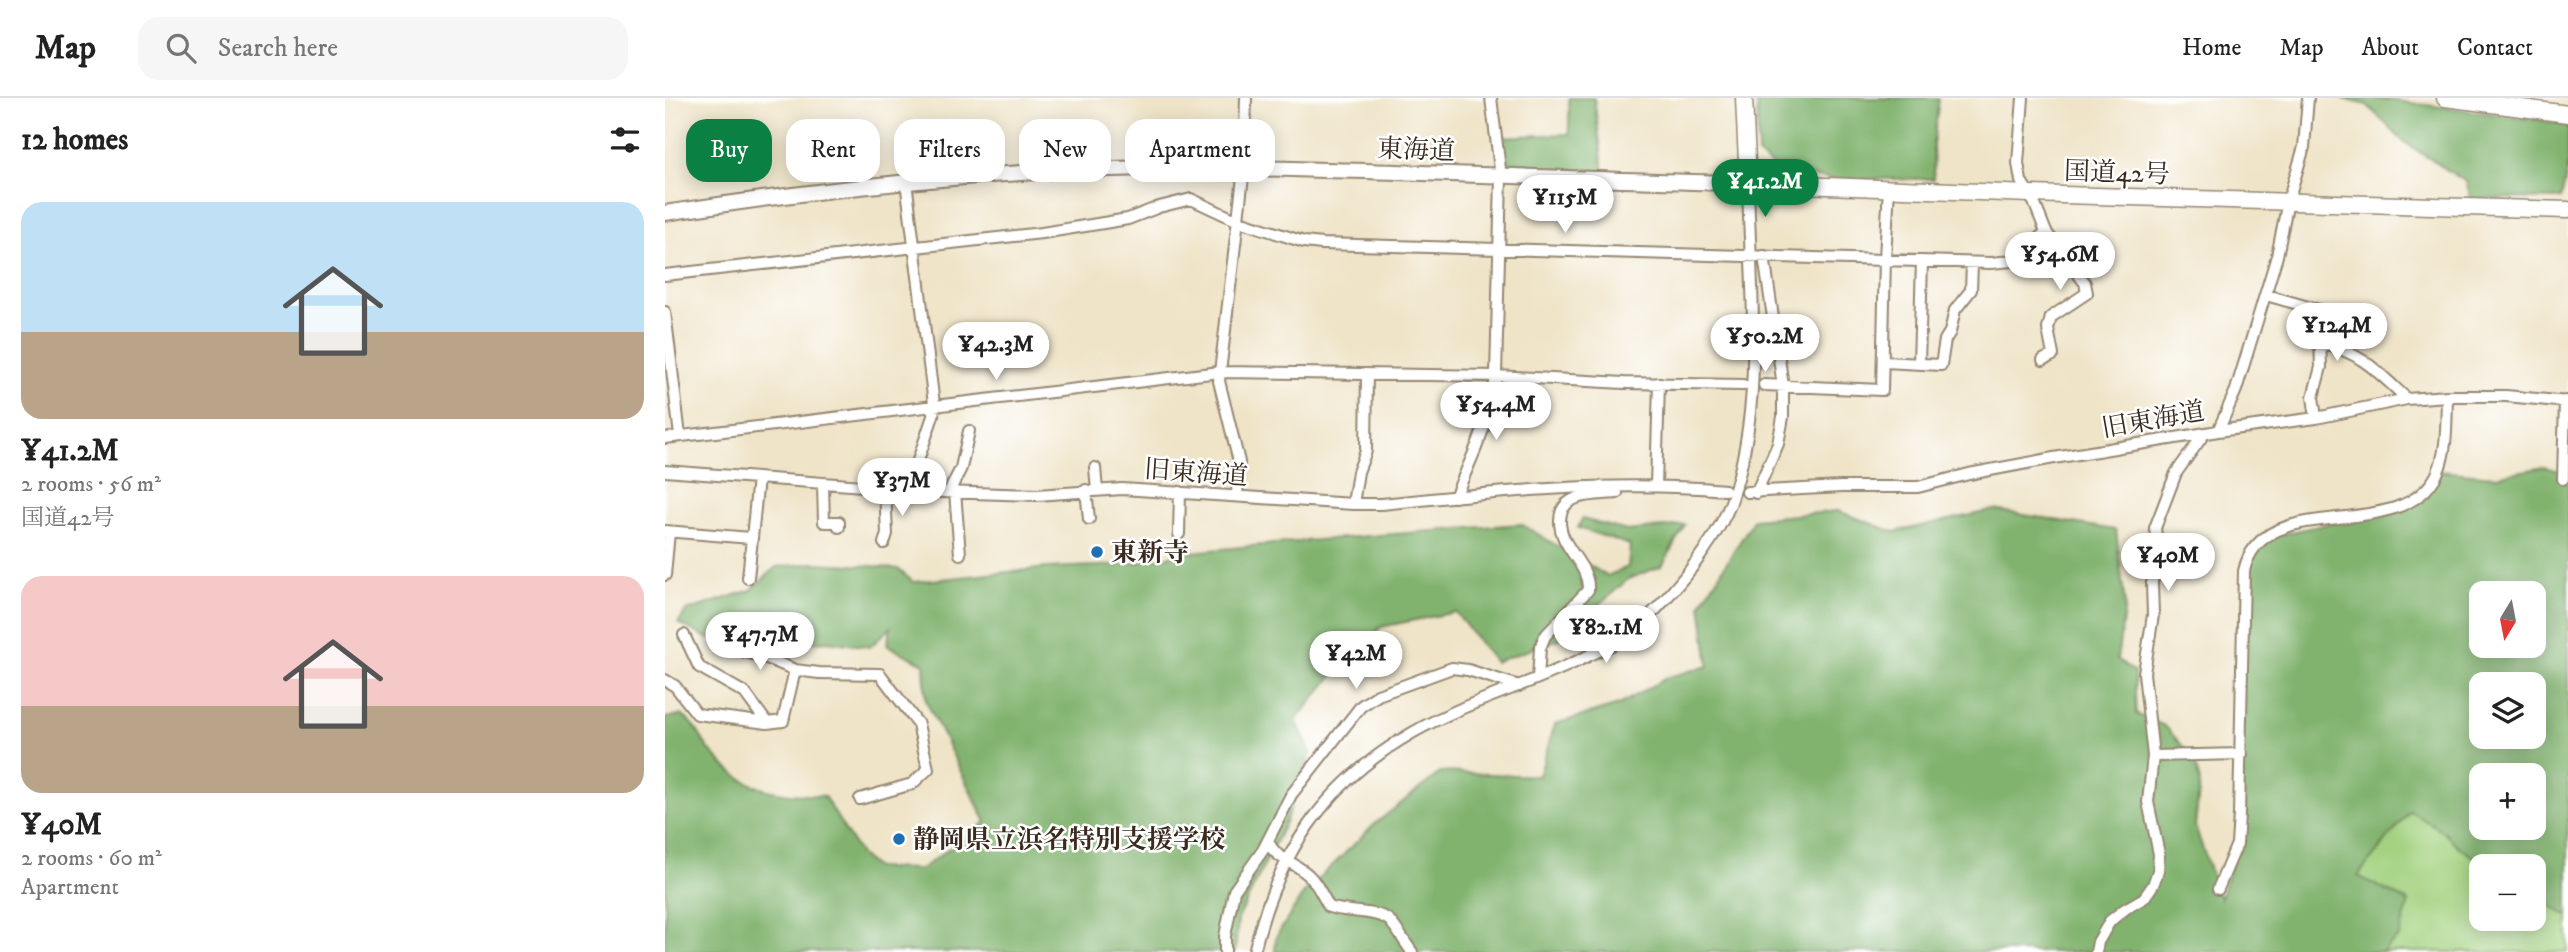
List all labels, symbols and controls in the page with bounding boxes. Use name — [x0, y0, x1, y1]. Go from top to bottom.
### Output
search box — [138, 17, 628, 80]
text: Map — [35, 28, 96, 69]
icon: search — [162, 29, 200, 67]
text: Search here — [218, 32, 338, 65]
text: Home — [2182, 33, 2241, 63]
text: Map — [2279, 33, 2324, 63]
text: About — [2362, 33, 2419, 63]
text: Contact — [2457, 33, 2533, 63]
chip: Buy — [686, 119, 772, 182]
chip: Rent — [786, 119, 880, 182]
chip: Filters — [894, 119, 1005, 182]
chip: New — [1019, 119, 1111, 182]
chip: Apartment — [1125, 119, 1275, 182]
icon: filters — [606, 121, 644, 159]
text: 12 homes — [21, 122, 128, 159]
street label: 東海道 — [1376, 133, 1456, 168]
street label: 国道42号 — [2064, 155, 2170, 192]
pin: ¥41.2M — [1708, 159, 1822, 219]
text: ¥41.2M — [1728, 167, 1802, 196]
pin: ¥115M — [1516, 176, 1614, 235]
text: ¥115M — [1533, 183, 1597, 212]
pin: ¥54.6M — [2003, 232, 2117, 292]
text: ¥54.6M — [2021, 240, 2099, 269]
icon: home — [270, 248, 396, 374]
pin: ¥124M — [2288, 303, 2386, 363]
text: ¥124M — [2302, 311, 2372, 340]
pin: ¥50.2M — [1708, 314, 1822, 374]
pin: ¥42.3M — [939, 322, 1053, 382]
text: ¥50.2M — [1726, 322, 1804, 351]
text: ¥42.3M — [958, 330, 1034, 359]
pin: ¥54.4M — [1439, 382, 1553, 442]
text: ¥54.4M — [1456, 390, 1536, 419]
street label: 旧東海道 — [2099, 395, 2207, 446]
text: ¥41.2M — [21, 433, 119, 470]
street label: 旧東海道 — [1143, 453, 1249, 494]
pin: ¥37M — [861, 458, 943, 518]
text: ¥37M — [873, 466, 931, 495]
text: 2 rooms · 56 m² — [21, 470, 161, 499]
text: 国道42号 — [21, 504, 115, 533]
pin: ¥40M — [2127, 533, 2209, 593]
place label: 東新寺 — [1111, 537, 1189, 570]
text: ¥40M — [2137, 541, 2199, 570]
marker: 東新寺 — [1089, 544, 1105, 560]
north arrow — [2469, 581, 2546, 658]
map controls — [2469, 581, 2546, 931]
pin: ¥82.1M — [1549, 606, 1663, 665]
pin: ¥47.7M — [703, 612, 817, 672]
text: ¥82.1M — [1569, 613, 1643, 642]
text: ¥47.7M — [721, 620, 799, 649]
icon: home — [270, 621, 396, 747]
pin: ¥42M — [1315, 632, 1397, 691]
text: ¥42M — [1326, 639, 1387, 668]
button: layers — [2469, 672, 2546, 749]
button: + — [2469, 763, 2546, 840]
text: ¥40M — [21, 807, 102, 844]
place label: 静岡県立浜名特別支援学校 — [913, 824, 1225, 857]
marker: 静岡県立浜名特別支援学校 — [891, 831, 907, 847]
text: 2 rooms · 60 m² — [21, 844, 162, 873]
button: − — [2469, 854, 2546, 931]
text: Apartment — [21, 873, 119, 902]

